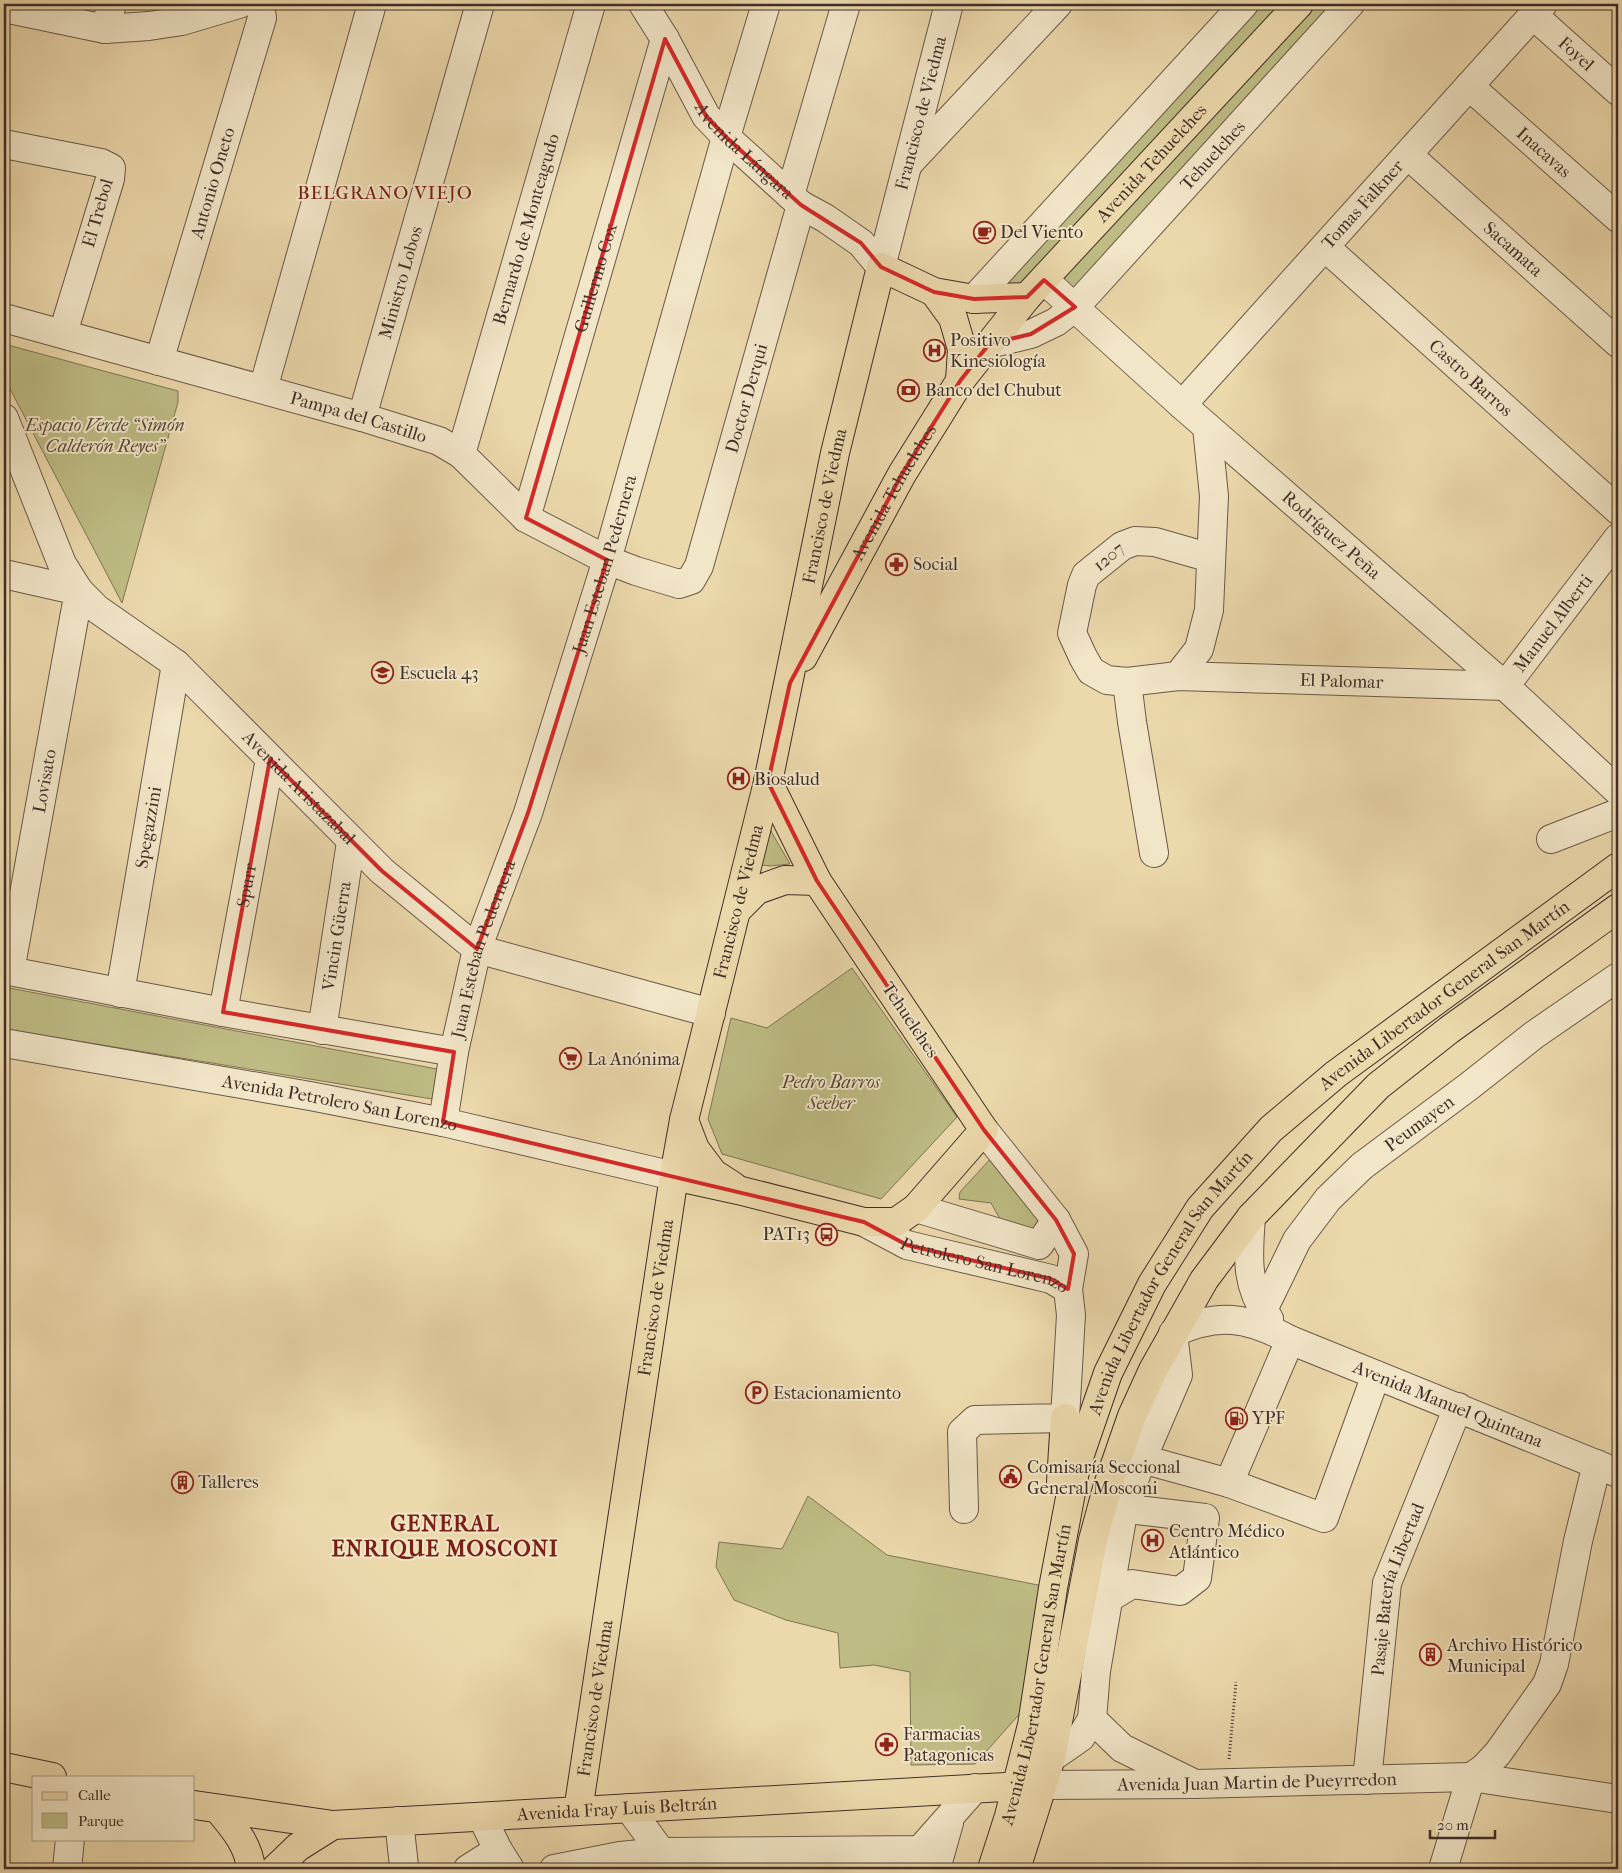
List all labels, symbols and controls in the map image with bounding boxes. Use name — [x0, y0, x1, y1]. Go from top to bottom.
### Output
street label: Foyel — [1554, 32, 1599, 75]
street label: Francisco de Viedma — [891, 33, 951, 192]
street label: Avenida Lángara — [690, 98, 798, 204]
street label: Avenida Tehuelches — [1091, 99, 1211, 227]
street label: Tehuelches — [1176, 116, 1250, 194]
street label: Inacavas — [1512, 123, 1576, 182]
street label: Antonio Oneto — [186, 125, 239, 242]
street label: Bernardo de Monteagudo — [488, 131, 564, 327]
street label: Tomas Falkner — [1317, 155, 1408, 253]
street label: El Trebol — [78, 176, 118, 250]
district label: BELGRANO VIEJO — [297, 182, 473, 204]
street label: Sacamata — [1479, 217, 1547, 281]
street label: Guillermo Cox — [570, 220, 622, 335]
cafe icon: Del Viento — [972, 220, 996, 244]
place label: Del Viento — [1000, 222, 1083, 243]
street label: Ministro Lobos — [374, 223, 427, 341]
place label: Positivo Kinesiología — [950, 330, 1046, 372]
street label: Castro Barros — [1425, 335, 1517, 421]
hospital icon: Positivo Kinesiología — [922, 338, 946, 362]
street label: Doctor Derqui — [721, 341, 772, 456]
bank icon: Banco del Chubut — [897, 378, 921, 402]
place label: Banco del Chubut — [925, 380, 1062, 401]
street label: Pampa del Castillo — [288, 387, 429, 447]
park label: Espacio Verde “Simón Calderón Reyes” — [24, 415, 185, 457]
street label: Avenida Tehuelches — [846, 420, 941, 565]
street label: Francisco de Viedma — [798, 426, 851, 586]
street label: Juan Esteban Pedernera — [567, 472, 641, 658]
street label: Rodríguez Peña — [1278, 486, 1385, 584]
street label: 1207 — [1089, 538, 1129, 576]
pharmacy icon: Social — [885, 552, 909, 576]
place label: Social — [913, 554, 958, 575]
street label: Manuel Alberti — [1509, 570, 1597, 676]
school or university icon: Escuela 43 — [371, 661, 395, 685]
place label: Escuela 43 — [399, 663, 479, 684]
street label: El Palomar — [1299, 669, 1384, 693]
street label: Avenida Aristazabal — [237, 726, 360, 849]
street label: Lovisato — [29, 747, 61, 815]
hospital icon: Biosalud — [726, 767, 750, 791]
place label: Biosalud — [754, 769, 820, 790]
street label: Spegazzini — [131, 784, 166, 870]
street label: Francisco de Viedma — [709, 822, 768, 981]
street label: Juan Esteban Pedernera — [446, 856, 520, 1042]
street label: Spurr — [232, 861, 261, 909]
street label: Vincin Güerra — [318, 879, 355, 993]
street label: Avenida Libertador General San Martín — [1314, 895, 1574, 1095]
street label: Tehuelches — [877, 978, 943, 1062]
supermarket icon: La Anónima — [559, 1047, 583, 1071]
place label: La Anónima — [587, 1049, 681, 1070]
street label: Avenida Petrolero San Lorenzo — [219, 1070, 459, 1136]
park label: Pedro Barros Seeber — [781, 1072, 881, 1114]
street label: Peumayen — [1380, 1090, 1458, 1156]
street label: Avenida Libertador General San Martín — [1084, 1146, 1257, 1419]
street label: Francisco de Viedma — [633, 1217, 678, 1378]
bus stop icon: PAT13 — [814, 1222, 838, 1246]
place label: PAT13 — [763, 1224, 810, 1245]
street label: Petrolero San Lorenzo — [897, 1233, 1072, 1297]
street label: Avenida Manuel Quintana — [1349, 1356, 1546, 1452]
parking icon: Estacionamiento — [745, 1381, 769, 1405]
place label: Estacionamiento — [773, 1383, 901, 1404]
fuel station icon: YPF — [1224, 1406, 1248, 1430]
place label: YPF — [1251, 1408, 1285, 1429]
place label: Comisaría Seccional General Mosconi — [1027, 1457, 1181, 1499]
public building icon: Comisaría Seccional General Mosconi — [999, 1465, 1023, 1489]
building icon: Talleres — [170, 1470, 194, 1494]
place label: Talleres — [198, 1472, 259, 1493]
street label: Pasaje Batería Libertad — [1367, 1500, 1429, 1677]
district label: GENERAL ENRIQUE MOSCONI — [331, 1511, 559, 1562]
place label: Centro Médico Atlántico — [1168, 1521, 1285, 1563]
street label: Avenida Libertador General San Martín — [996, 1522, 1075, 1829]
hospital icon: Centro Médico Atlántico — [1141, 1529, 1165, 1553]
street label: Francisco de Viedma — [573, 1618, 617, 1778]
place label: Archivo Histórico Municipal — [1446, 1635, 1582, 1677]
building icon: Archivo Histórico Municipal — [1419, 1643, 1443, 1667]
place label: Farmacias Patagonicas — [903, 1724, 994, 1766]
pharmacy icon: Farmacias Patagonicas — [875, 1732, 899, 1756]
street label: Avenida Juan Martin de Pueyrredon — [1116, 1768, 1398, 1795]
legend — [32, 1776, 195, 1840]
text: Calle — [78, 1786, 111, 1804]
street label: Avenida Fray Luis Beltrán — [515, 1793, 718, 1825]
scale bar — [1430, 1808, 1494, 1840]
text: Parque — [78, 1812, 124, 1830]
text: 20 m — [1437, 1816, 1469, 1834]

